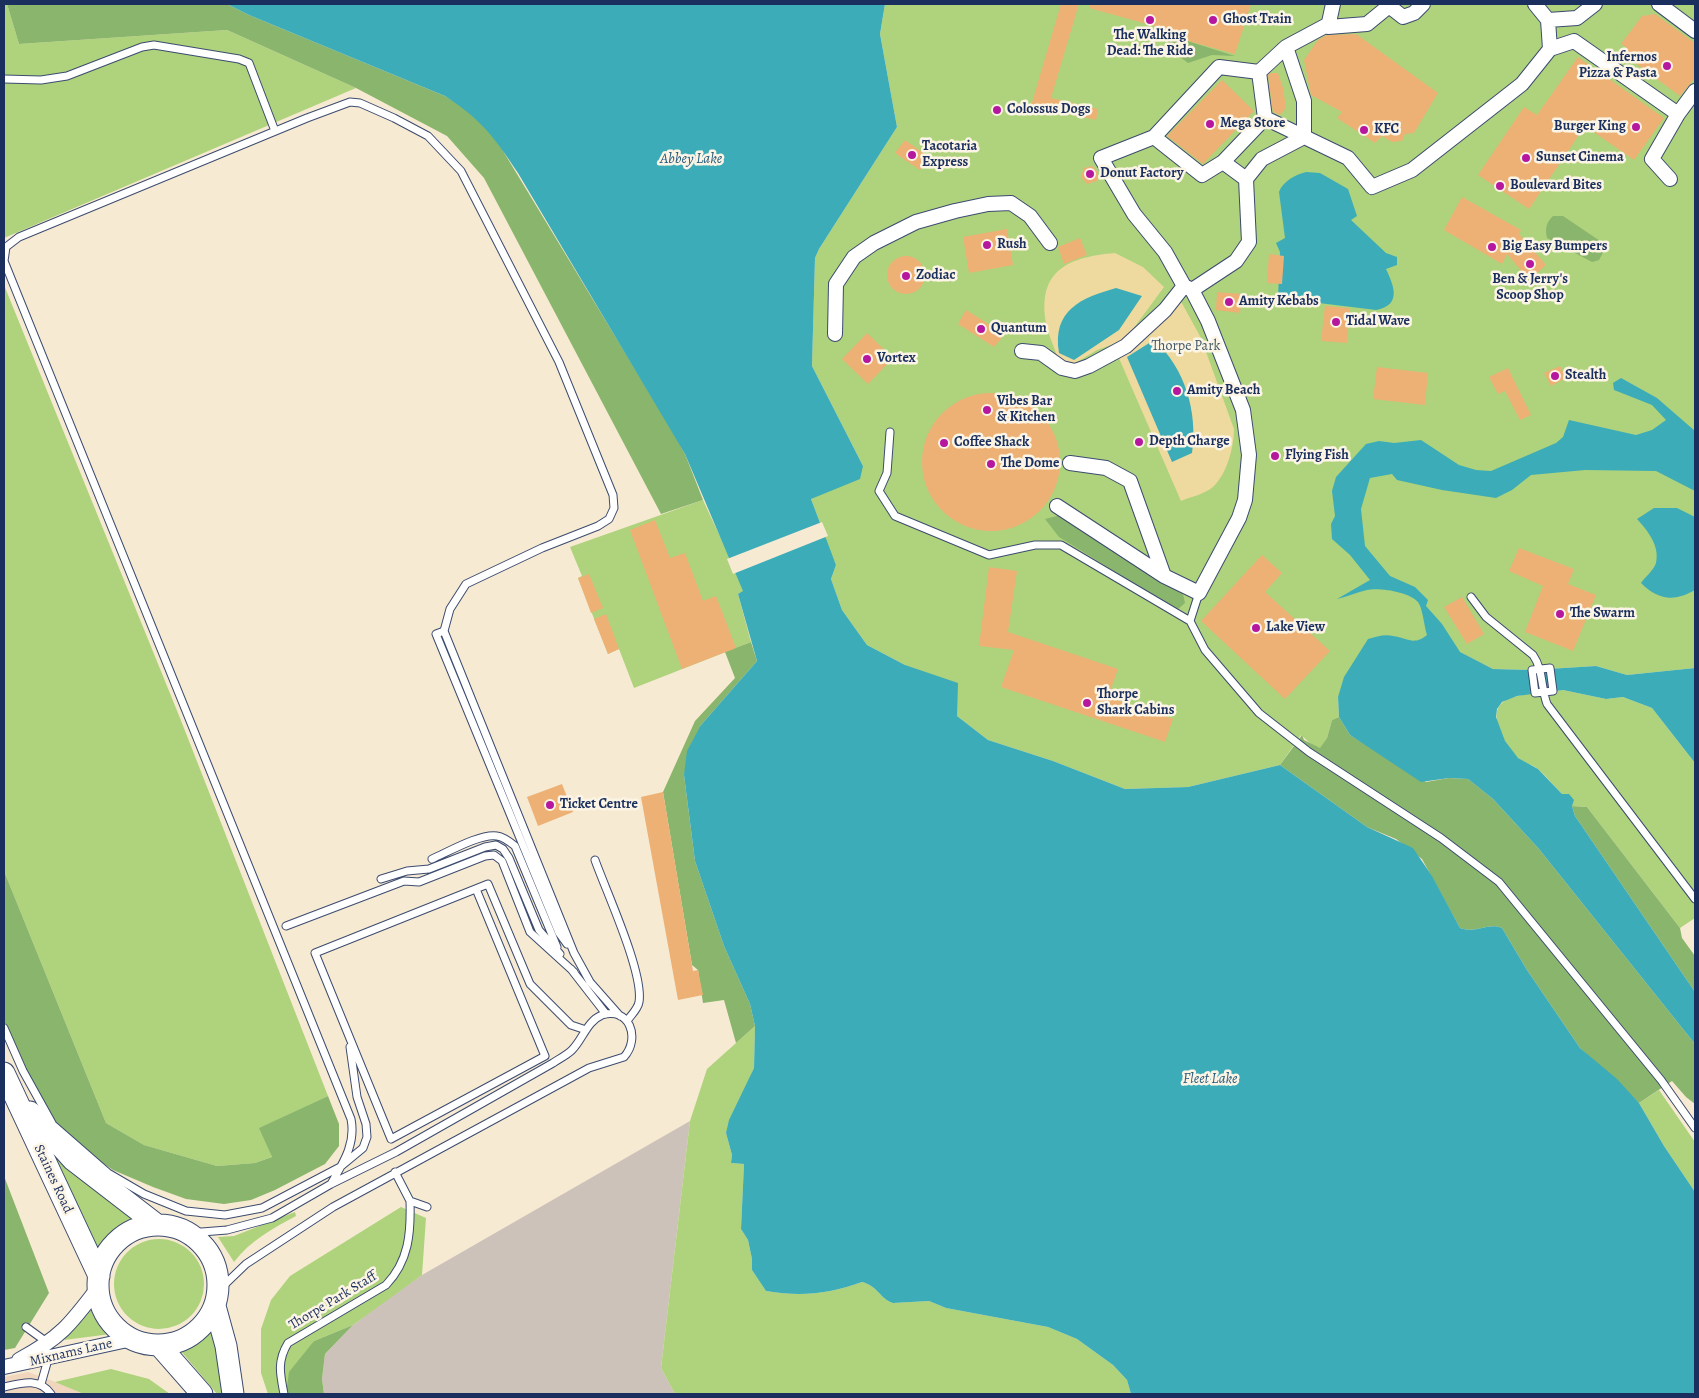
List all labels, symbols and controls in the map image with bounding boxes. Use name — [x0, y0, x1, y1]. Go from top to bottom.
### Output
place label: Ghost Train — [1223, 12, 1292, 28]
marker: The Walking Dead: The Ride — [1144, 14, 1156, 26]
marker: Ghost Train — [1207, 14, 1219, 26]
place label: The Walking Dead: The Ride — [1107, 28, 1193, 60]
place label: Infernos Pizza & Pasta — [1579, 50, 1657, 82]
marker: Infernos Pizza & Pasta — [1661, 60, 1673, 72]
place label: Colossus Dogs — [1007, 102, 1090, 118]
marker: Colossus Dogs — [991, 104, 1003, 116]
place label: Mega Store — [1220, 116, 1286, 132]
marker: Mega Store — [1204, 118, 1216, 130]
place label: Burger King — [1554, 119, 1626, 135]
marker: Burger King — [1630, 121, 1642, 133]
place label: KFC — [1374, 122, 1399, 138]
marker: KFC — [1358, 124, 1370, 136]
place label: Tacotaria Express — [922, 139, 977, 172]
marker: Tacotaria Express — [906, 149, 918, 161]
water label: Abbey Lake — [660, 150, 722, 168]
place label: Sunset Cinema — [1536, 150, 1624, 166]
marker: Sunset Cinema — [1520, 152, 1532, 164]
place label: Donut Factory — [1100, 166, 1183, 182]
marker: Donut Factory — [1084, 168, 1096, 180]
place label: Boulevard Bites — [1510, 178, 1602, 194]
marker: Boulevard Bites — [1494, 180, 1506, 192]
place label: Rush — [997, 237, 1027, 253]
marker: Rush — [981, 239, 993, 251]
place label: Big Easy Bumpers — [1502, 239, 1608, 255]
marker: Big Easy Bumpers — [1486, 241, 1498, 253]
marker: Ben & Jerry's Scoop Shop — [1524, 258, 1536, 270]
place label: Zodiac — [916, 268, 956, 284]
marker: Zodiac — [900, 270, 912, 282]
place label: Ben & Jerry's Scoop Shop — [1492, 272, 1568, 304]
place label: Amity Kebabs — [1239, 294, 1319, 310]
marker: Amity Kebabs — [1223, 296, 1235, 308]
place label: Tidal Wave — [1346, 314, 1410, 330]
marker: Tidal Wave — [1330, 316, 1342, 328]
place label: Quantum — [991, 321, 1047, 337]
marker: Quantum — [975, 323, 987, 335]
park label: Thorpe Park — [1152, 339, 1220, 355]
place label: Vortex — [877, 351, 916, 367]
marker: Vortex — [861, 353, 873, 365]
place label: Stealth — [1565, 368, 1606, 384]
marker: Stealth — [1549, 370, 1561, 382]
place label: Amity Beach — [1187, 383, 1260, 399]
marker: Amity Beach — [1171, 385, 1183, 397]
place label: Vibes Bar & Kitchen — [997, 394, 1055, 427]
marker: Vibes Bar & Kitchen — [981, 404, 993, 416]
place label: Depth Charge — [1149, 434, 1230, 450]
place label: Coffee Shack — [954, 435, 1029, 451]
marker: Depth Charge — [1133, 436, 1145, 448]
marker: Coffee Shack — [938, 437, 950, 449]
place label: Flying Fish — [1285, 448, 1349, 464]
marker: Flying Fish — [1269, 450, 1281, 462]
place label: The Dome — [1001, 456, 1059, 472]
marker: The Dome — [985, 458, 997, 470]
place label: The Swarm — [1570, 606, 1635, 622]
marker: The Swarm — [1554, 608, 1566, 620]
place label: Lake View — [1266, 620, 1325, 636]
marker: Lake View — [1250, 622, 1262, 634]
place label: Thorpe Shark Cabins — [1097, 687, 1174, 720]
marker: Thorpe Shark Cabins — [1081, 697, 1093, 709]
place label: Ticket Centre — [560, 797, 638, 813]
marker: Ticket Centre — [544, 799, 556, 811]
water label: Fleet Lake — [1183, 1070, 1237, 1088]
street label: Staines Road — [30, 1142, 76, 1216]
street label: Thorpe Park Staff — [286, 1268, 380, 1334]
street label: Mixnams Lane — [28, 1335, 114, 1371]

